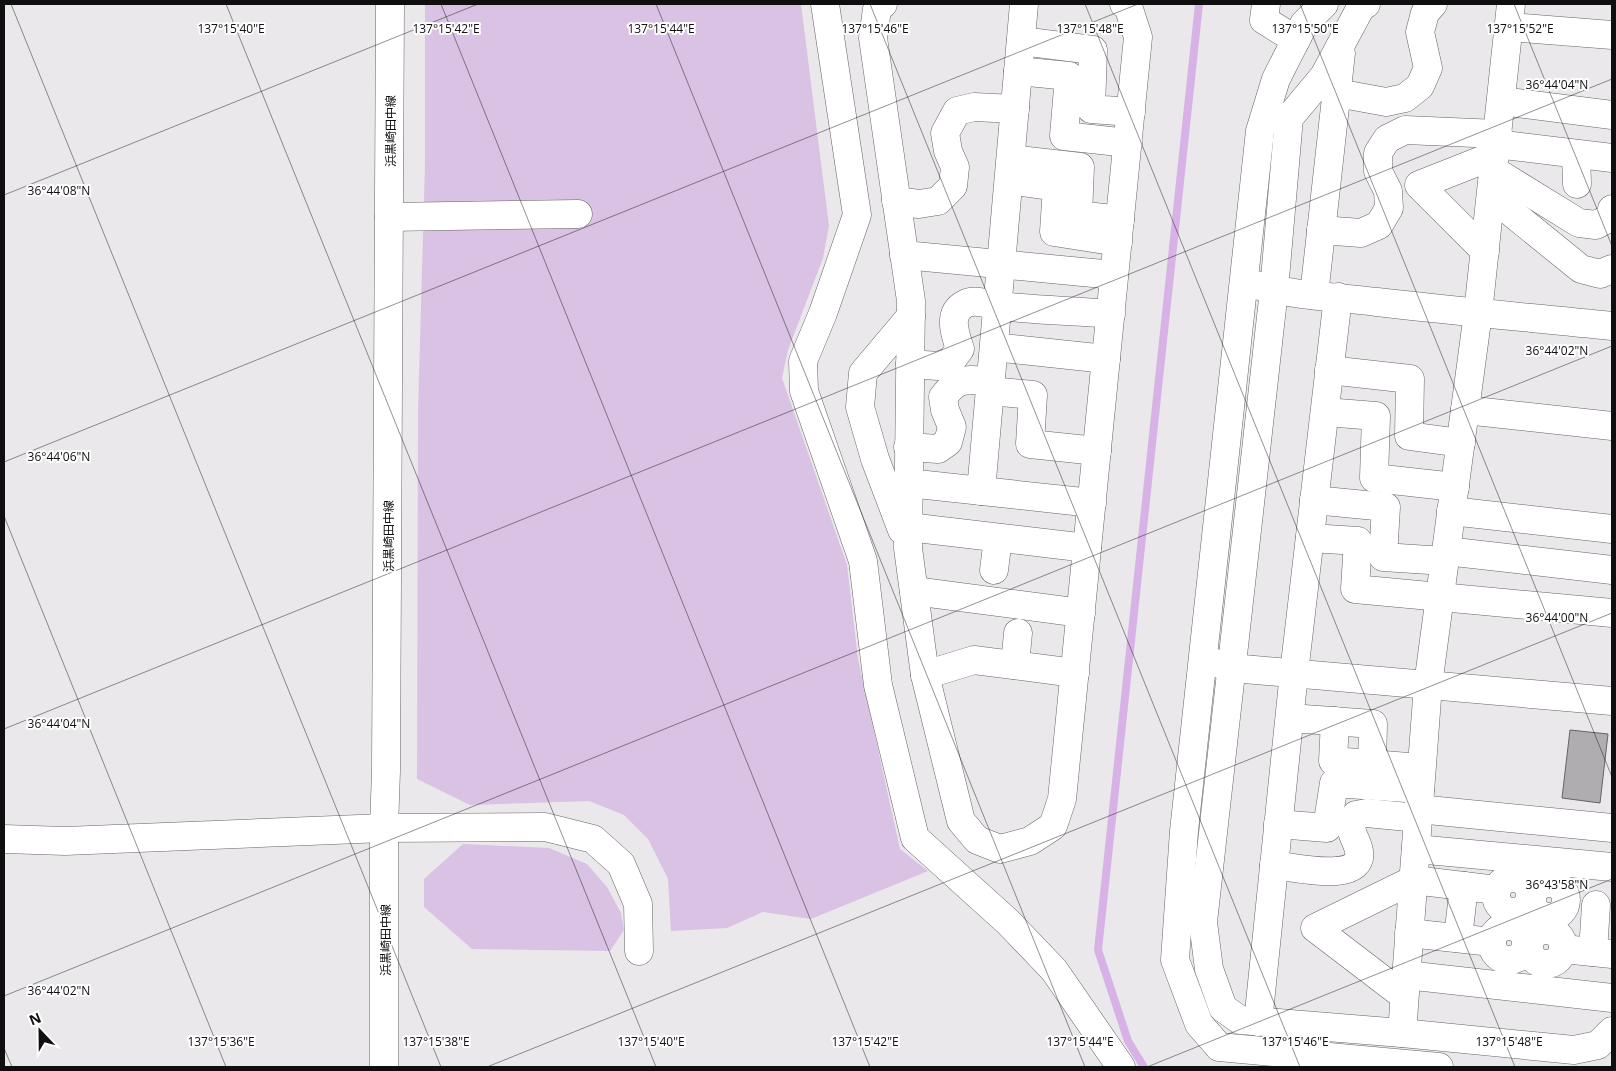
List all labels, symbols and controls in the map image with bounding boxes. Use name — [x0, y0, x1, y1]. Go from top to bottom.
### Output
text: 137°15'40"E — [197, 20, 265, 37]
text: 137°15'42"E — [412, 20, 480, 37]
text: 137°15'44"E — [627, 20, 695, 37]
text: 137°15'46"E — [841, 20, 909, 37]
text: 137°15'48"E — [1056, 20, 1124, 37]
text: 137°15'50"E — [1271, 20, 1339, 37]
text: 137°15'52"E — [1486, 20, 1554, 37]
text: 36°44'04"N — [1526, 76, 1588, 93]
street label: 浜黒崎田中線 — [382, 95, 399, 167]
text: 36°44'08"N — [28, 182, 90, 199]
text: 36°44'02"N — [1526, 342, 1588, 359]
text: 36°44'06"N — [28, 448, 90, 465]
street label: 浜黒崎田中線 — [380, 500, 397, 572]
text: 36°44'00"N — [1526, 609, 1588, 626]
text: 36°44'04"N — [28, 715, 90, 732]
text: 36°43'58"N — [1526, 876, 1588, 893]
street label: 浜黒崎田中線 — [377, 904, 394, 976]
text: 36°44'02"N — [28, 982, 90, 999]
north arrow — [15, 1006, 65, 1056]
text: N — [26, 1008, 44, 1029]
text: 137°15'36"E — [187, 1033, 255, 1050]
text: 137°15'38"E — [402, 1033, 470, 1050]
text: 137°15'40"E — [617, 1033, 685, 1050]
text: 137°15'42"E — [831, 1033, 899, 1050]
text: 137°15'44"E — [1046, 1033, 1114, 1050]
text: 137°15'46"E — [1261, 1033, 1329, 1050]
text: 137°15'48"E — [1475, 1033, 1543, 1050]

